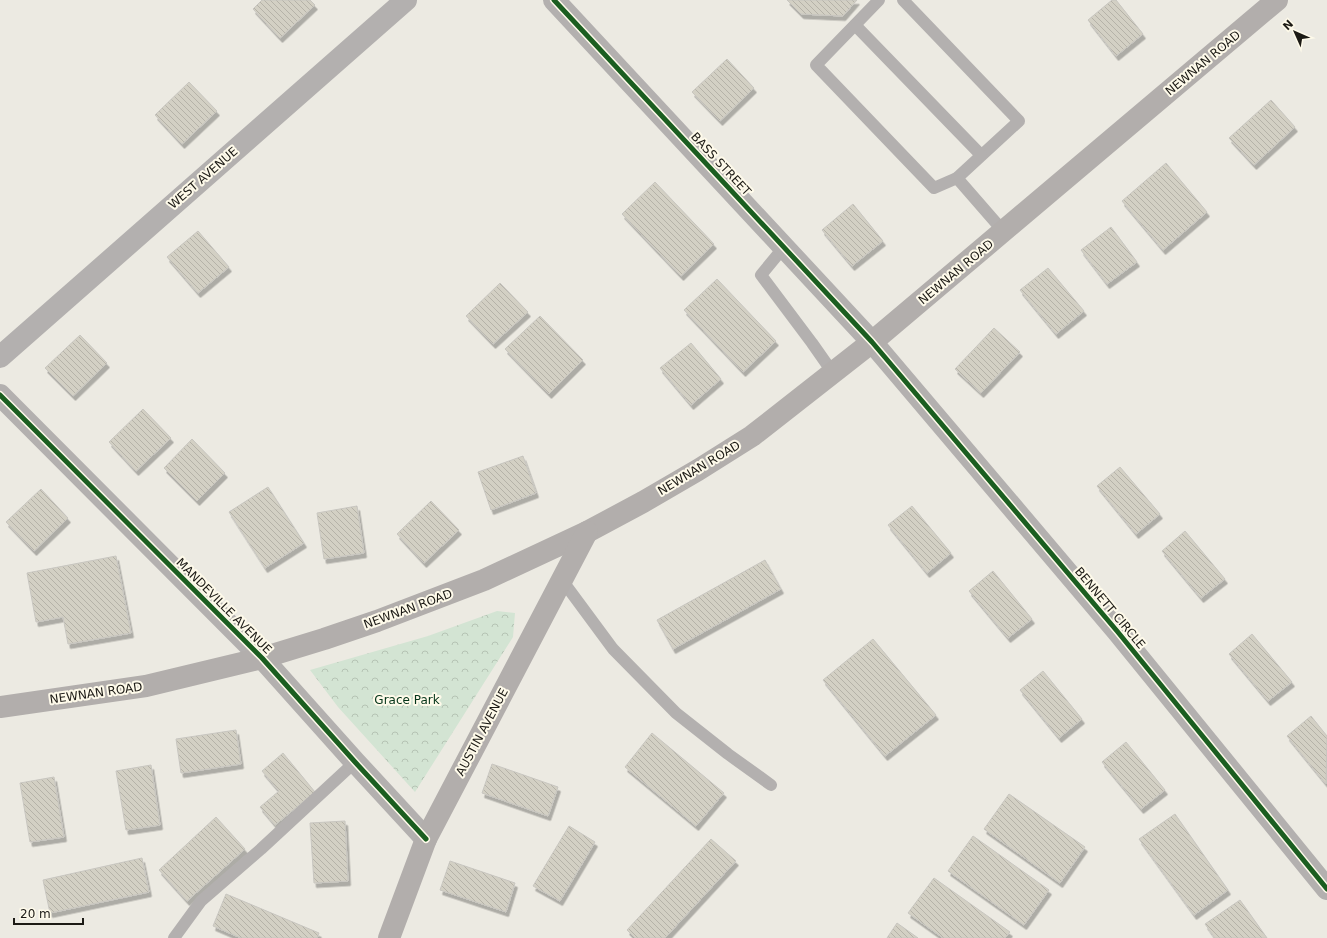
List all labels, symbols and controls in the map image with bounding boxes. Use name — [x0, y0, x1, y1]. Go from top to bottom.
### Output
north arrow — [1275, 12, 1315, 52]
text: N — [1280, 17, 1296, 33]
street label: NEWNAN ROAD — [1163, 28, 1243, 98]
street label: BASS STREET — [688, 130, 754, 199]
street label: WEST AVENUE — [166, 144, 240, 212]
street label: NEWNAN ROAD — [916, 237, 996, 307]
street label: NEWNAN ROAD — [655, 438, 743, 498]
street label: MANDEVILLE AVENUE — [173, 555, 275, 657]
street label: BENNETT CIRCLE — [1072, 564, 1148, 652]
street label: NEWNAN ROAD — [362, 586, 454, 632]
street label: NEWNAN ROAD — [49, 680, 143, 706]
street label: AUSTIN AVENUE — [453, 686, 511, 778]
park label: Grace Park — [374, 693, 440, 707]
scale bar — [14, 900, 83, 926]
text: 20 m — [20, 907, 51, 921]

